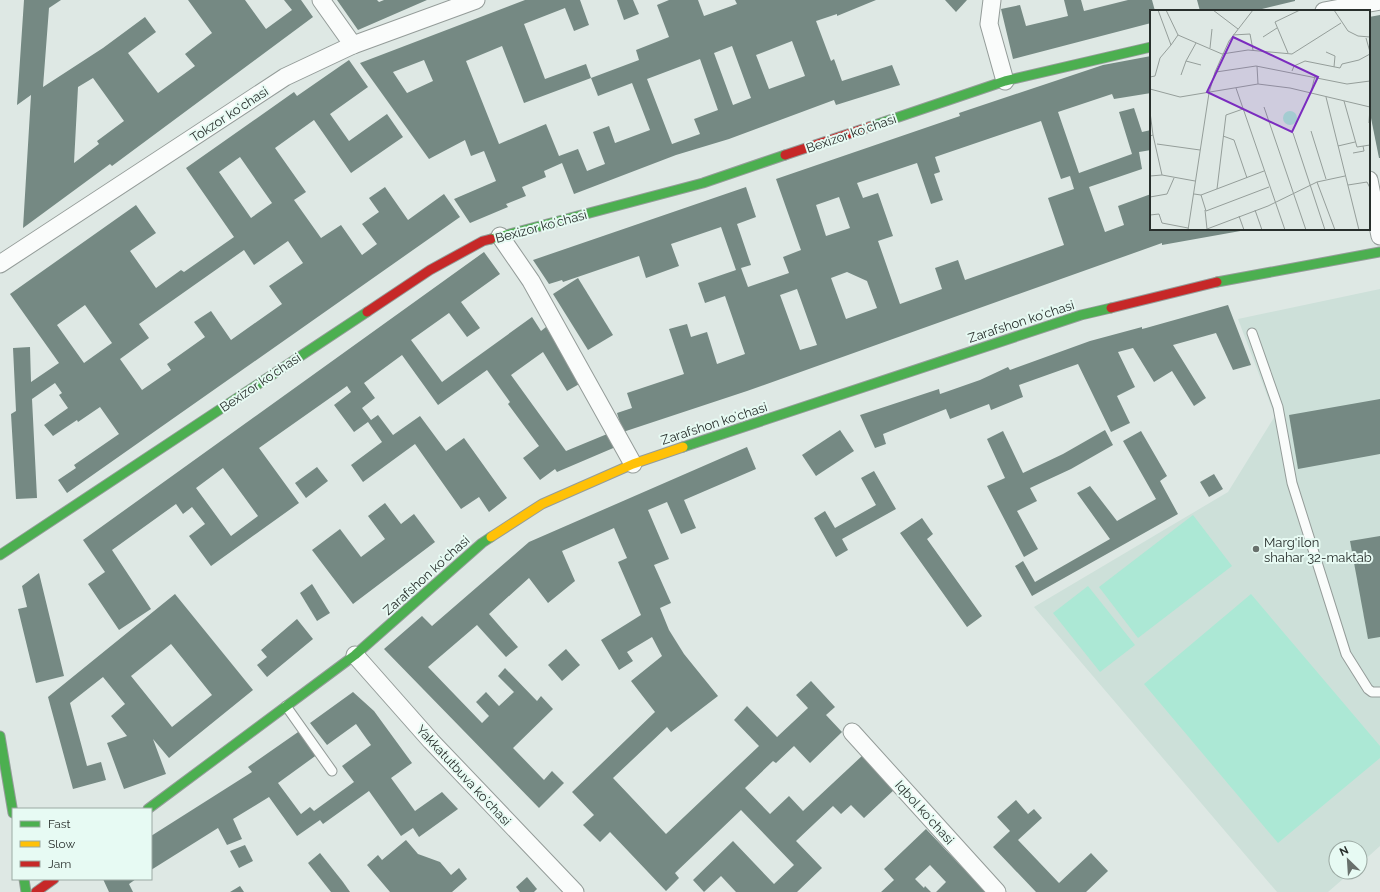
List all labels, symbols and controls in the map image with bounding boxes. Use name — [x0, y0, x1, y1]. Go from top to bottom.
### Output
inset map — [1150, 10, 1370, 230]
street label: Tokzor koʻchasi — [188, 84, 271, 145]
street label: Bexizor koʻchasi — [804, 111, 898, 156]
street label: Bexizor koʻchasi — [494, 207, 589, 246]
street label: Zarafshon koʻchasi — [966, 297, 1076, 346]
street label: Bexizor koʻchasi — [217, 350, 304, 415]
street label: Zarafshon koʻchasi — [659, 399, 769, 448]
street label: Zarafshon koʻchasi — [380, 533, 473, 618]
place label: Marg'ilon shahar 32-maktab — [1264, 535, 1372, 565]
marker: Marg'ilon shahar 32-maktab — [1251, 544, 1261, 554]
street label: Yakkatutbuva koʻchasi — [413, 722, 514, 829]
street label: Iqbol koʻchasi — [892, 777, 957, 847]
legend — [12, 808, 152, 880]
text: Fast — [48, 817, 71, 831]
text: Slow — [48, 837, 75, 851]
north arrow — [1328, 840, 1368, 880]
text: N — [1337, 844, 1351, 859]
text: Jam — [48, 857, 71, 871]

